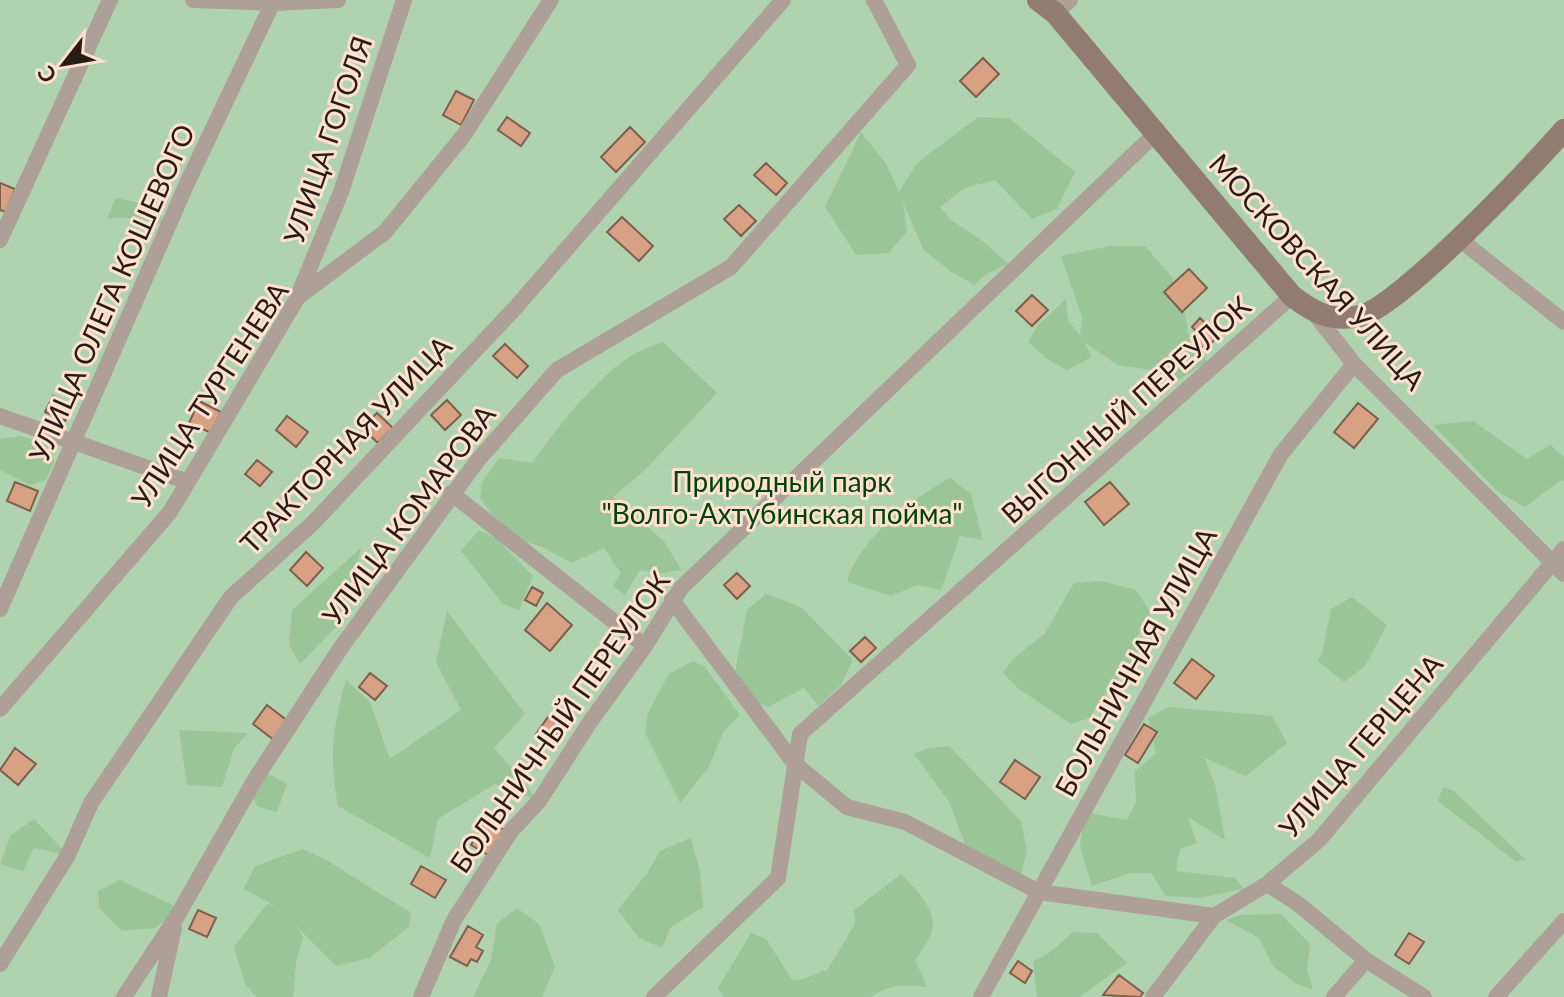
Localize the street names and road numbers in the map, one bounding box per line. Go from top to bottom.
street label: УЛИЦА ГОГОЛЯ [276,32,378,248]
street label: УЛИЦА ОЛЕГА КОШЕВОГО [21,118,201,467]
street label: МОСКОВСКАЯ УЛИЦА [1203,146,1433,396]
street label: УЛИЦА ТУРГЕНЕВА [124,275,295,514]
street label: ВЫГОННЫЙ ПЕРЕУЛОК [994,288,1257,530]
street label: ТРАКТОРНАЯ УЛИЦА [233,329,458,560]
street label: УЛИЦА КОМАРОВА [314,398,502,631]
street label: БОЛЬНИЧНАЯ УЛИЦА [1047,521,1223,802]
street label: БОЛЬНИЧНЫЙ ПЕРЕУЛОК [442,564,676,879]
street label: УЛИЦА ГЕРЦЕНА [1271,647,1449,844]

